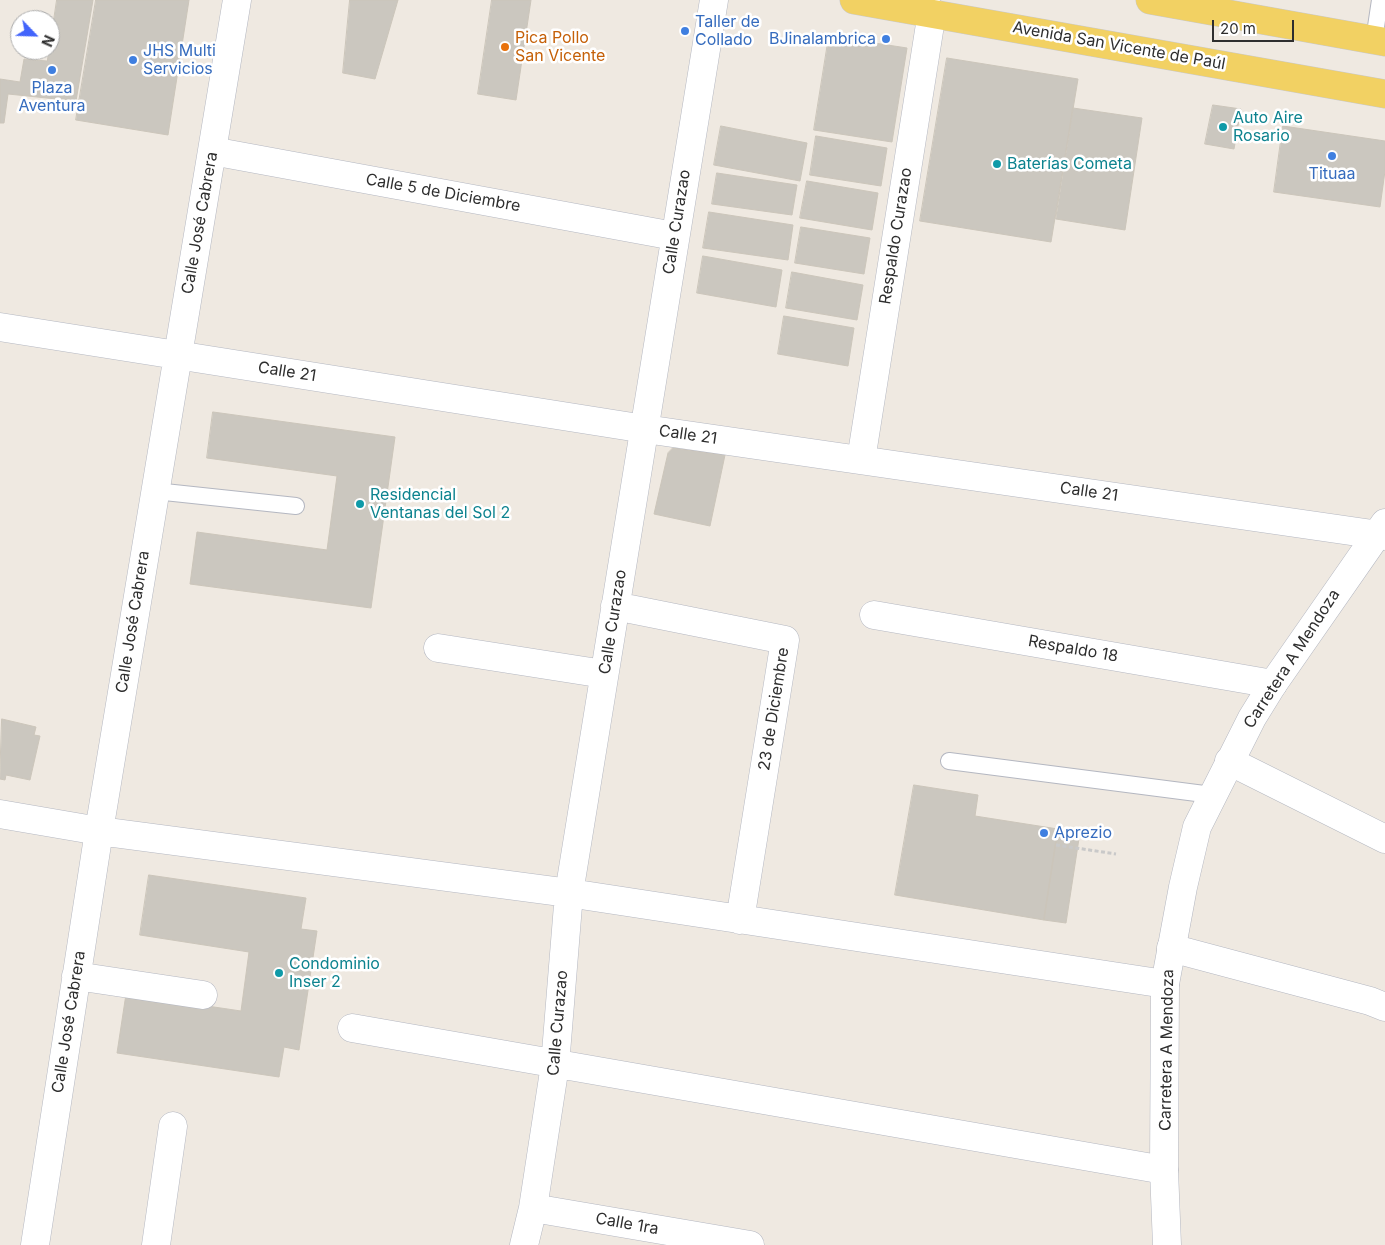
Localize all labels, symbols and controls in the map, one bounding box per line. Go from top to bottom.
north arrow [10,10,60,60]
scale bar [1215,10,1298,42]
place label: Taller de Collado [695,12,760,50]
street label: Avenida San Vicente de Paúl [1011,18,1227,74]
text: 20 m [1220,19,1256,38]
marker: Taller de Collado [679,25,691,37]
place label: Pica Pollo San Vicente [515,28,605,66]
place label: BJinalambrica [769,29,876,49]
text: N [38,33,58,49]
marker: BJinalambrica [880,33,892,45]
place label: JHS Multi Servicios [143,41,216,79]
marker: Pica Pollo San Vicente [499,41,511,53]
marker: JHS Multi Servicios [127,54,139,66]
marker: Plaza Aventura [46,64,58,76]
place label: Plaza Aventura [18,78,86,116]
place label: Auto Aire Rosario [1233,108,1303,146]
marker: Auto Aire Rosario [1217,121,1229,133]
marker: Tituaa [1326,150,1338,162]
street label: Calle José Cabrera [178,151,222,295]
place label: Baterías Cometa [1007,154,1132,174]
marker: Baterías Cometa [991,158,1003,170]
place label: Tituaa [1309,164,1355,184]
street label: Respaldo Curazao [876,166,916,306]
street label: Calle Curazao [659,168,695,276]
street label: Calle 5 de Diciembre [364,170,522,216]
street label: Calle 21 [257,358,317,386]
street label: Calle 21 [658,421,718,449]
street label: Calle 21 [1059,478,1119,506]
place label: Residencial Ventanas del Sol 2 [370,485,510,523]
marker: Residencial Ventanas del Sol 2 [354,498,366,510]
street label: Calle José Cabrera [112,549,154,695]
street label: Calle Curazao [595,568,631,676]
street label: Carretera A Mendoza [1240,586,1344,732]
street label: Respaldo 18 [1027,632,1119,666]
street label: 23 de Diciembre [755,646,793,772]
place label: Aprezio [1054,823,1112,843]
marker: Aprezio [1038,827,1050,839]
street label: Calle José Cabrera [48,949,90,1095]
place label: Condominio Inser 2 [289,954,380,992]
marker: Condominio Inser 2 [273,967,285,979]
street label: Calle Curazao [544,969,572,1077]
street label: Carretera A Mendoza [1156,969,1178,1131]
street label: Calle 1ra [594,1209,660,1239]

